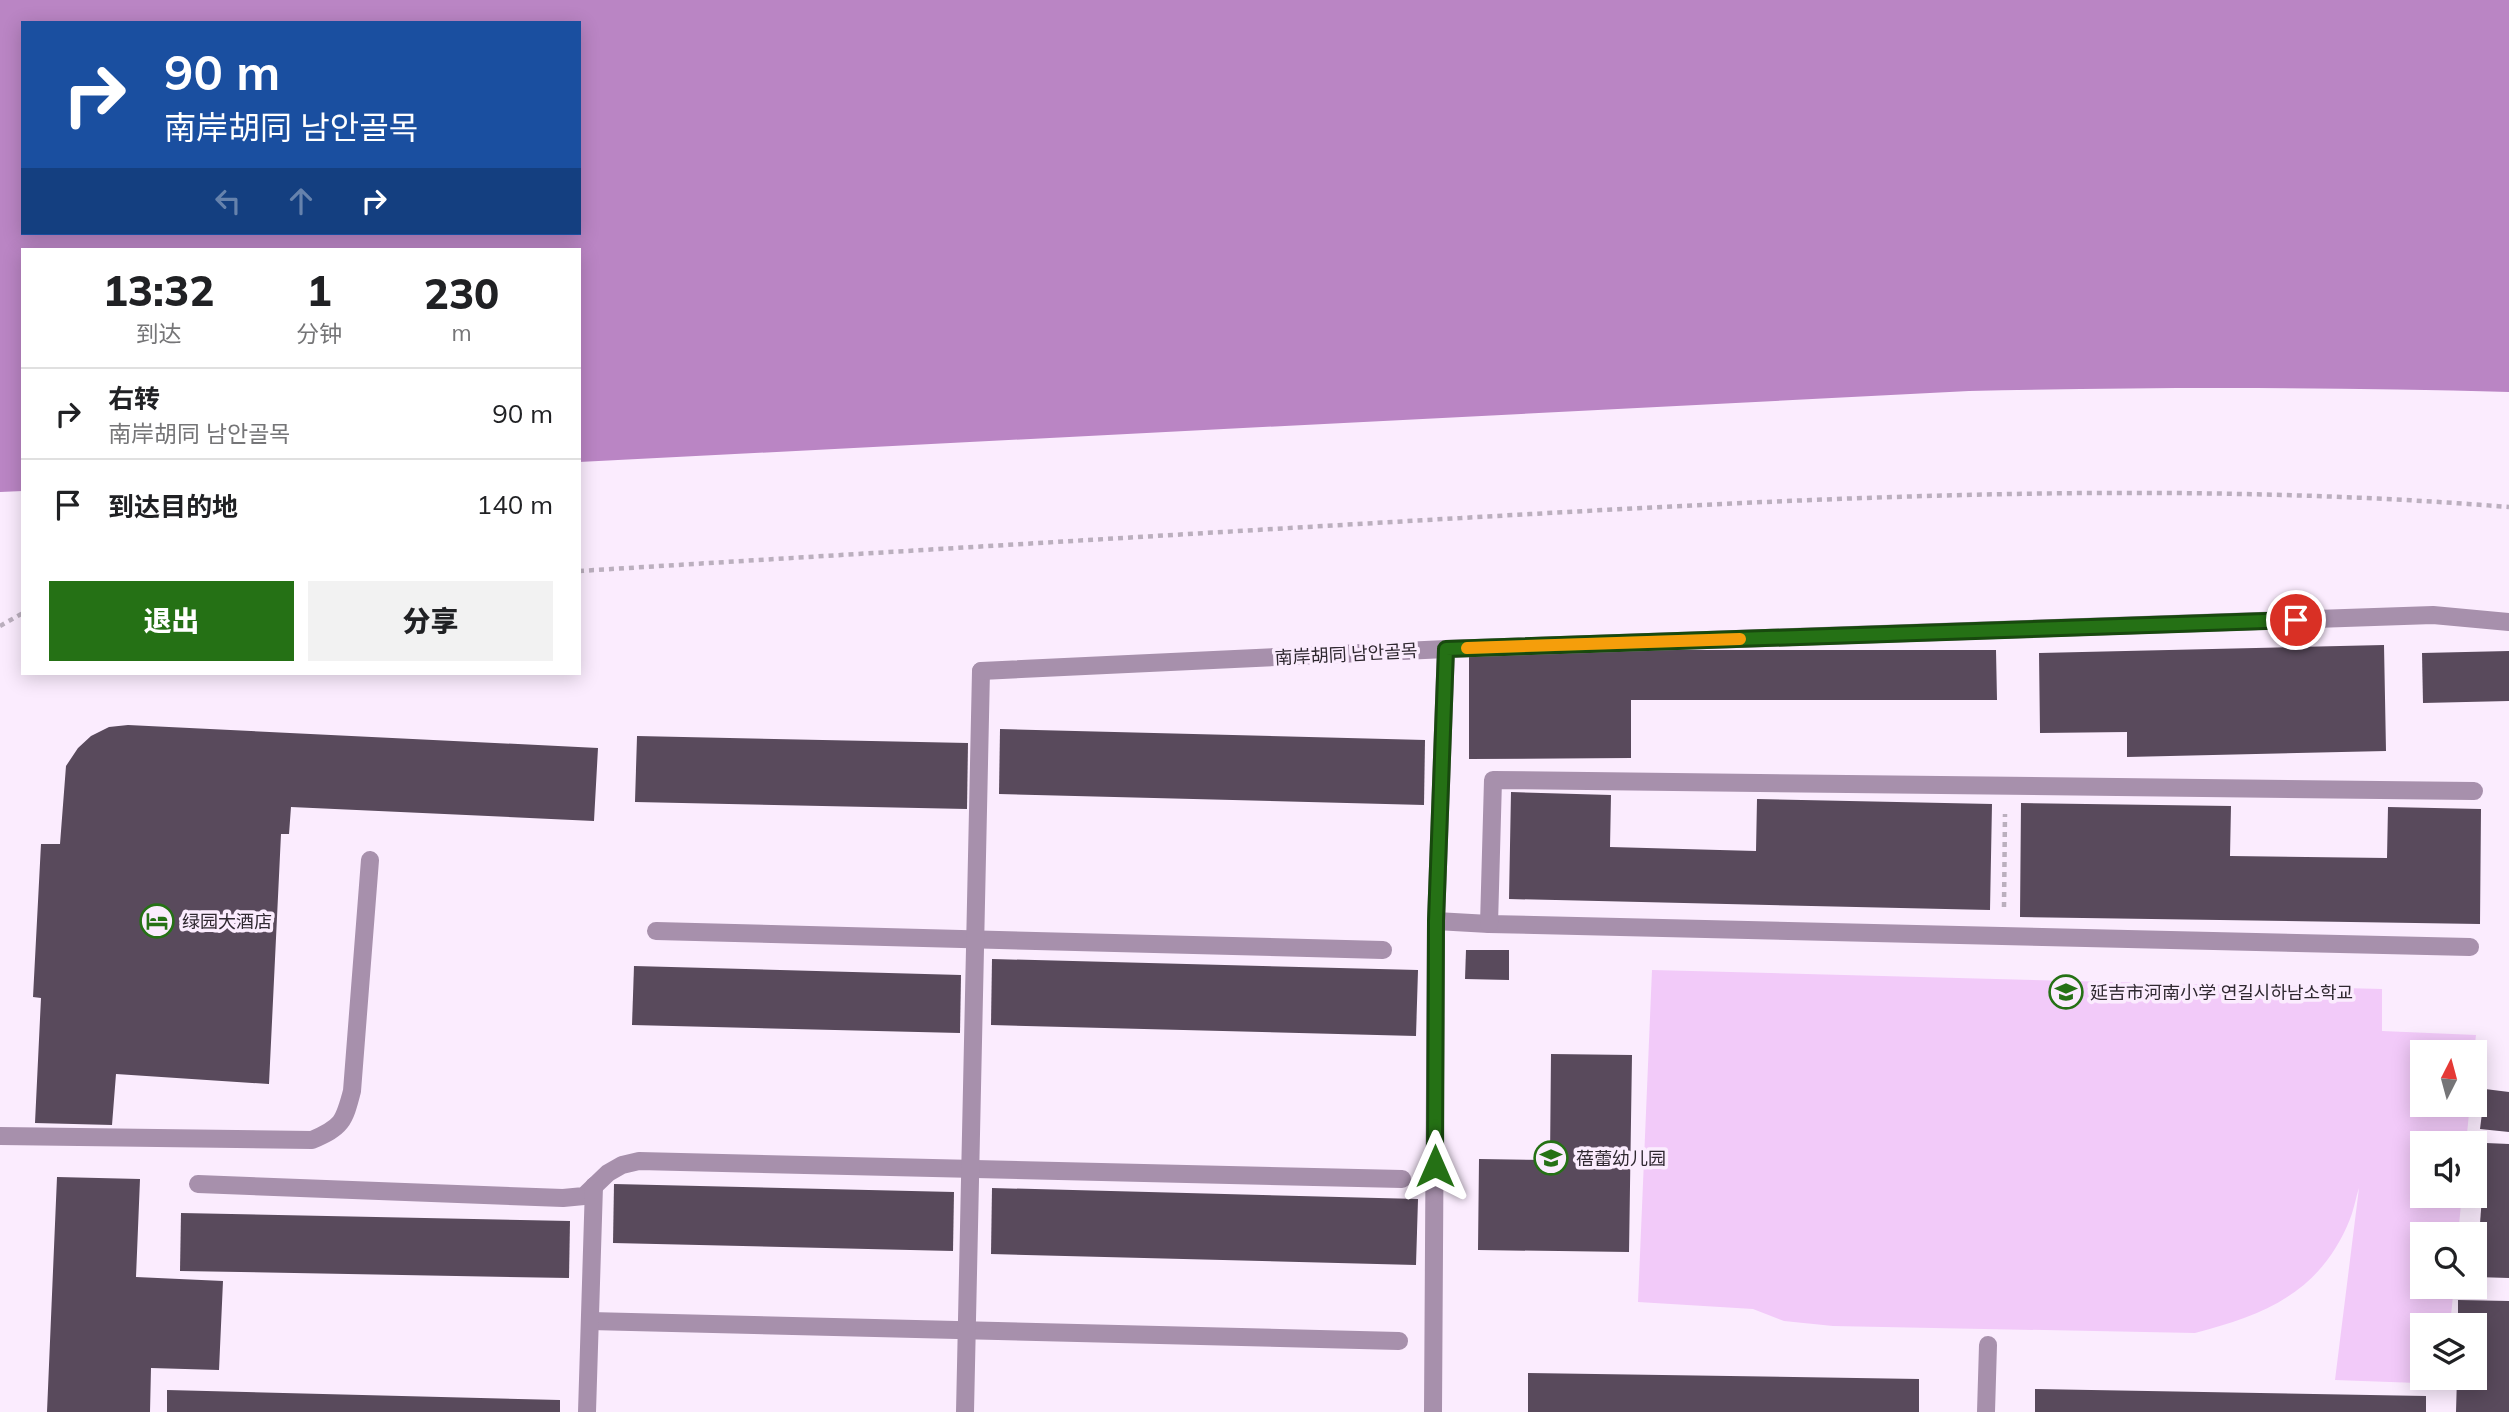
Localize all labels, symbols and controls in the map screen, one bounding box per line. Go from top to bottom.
text: 90 m [164,41,280,102]
icon: right [49,49,140,140]
text: 南岸胡同 남안골목 [164,107,418,147]
icon: left [209,182,247,220]
icon: ahead [282,182,320,220]
icon: right [355,182,393,220]
text: 13:32 [103,264,214,317]
text: 1 [306,264,332,317]
text: 230 [424,267,499,320]
text: m [451,318,472,347]
text: 到达 [136,319,182,348]
text: 分钟 [296,319,342,348]
text: 右转 [108,382,160,415]
icon: right [49,395,87,433]
text: 90 m [492,397,553,430]
text: 南岸胡同 남안골목 [108,419,291,448]
icon: arrive [49,486,87,524]
text: 140 m [477,488,553,521]
text: 到达目的地 [108,490,238,523]
button: 退出 [49,581,294,661]
button: 分享 [308,581,553,661]
pin [2266,590,2326,650]
icon: arrive [2277,601,2315,639]
street label: 南岸胡同 남안골목 [1274,639,1418,669]
hotel icon: 绿园大酒店 [138,902,176,940]
place label: 绿园大酒店 [182,910,272,933]
school or university icon: 延吉市河南小学 연길시하남소학교 [2047,973,2085,1011]
place label: 延吉市河南小学 연길시하남소학교 [2090,981,2353,1004]
north arrow [2410,1040,2487,1116]
map controls [2410,1040,2487,1390]
position arrow [1398,1129,1472,1203]
button: sound [2410,1131,2487,1208]
school or university icon: 蓓蕾幼儿园 [1532,1139,1570,1177]
place label: 蓓蕾幼儿园 [1576,1147,1666,1170]
button: search [2410,1222,2487,1299]
button: layers [2410,1313,2487,1390]

